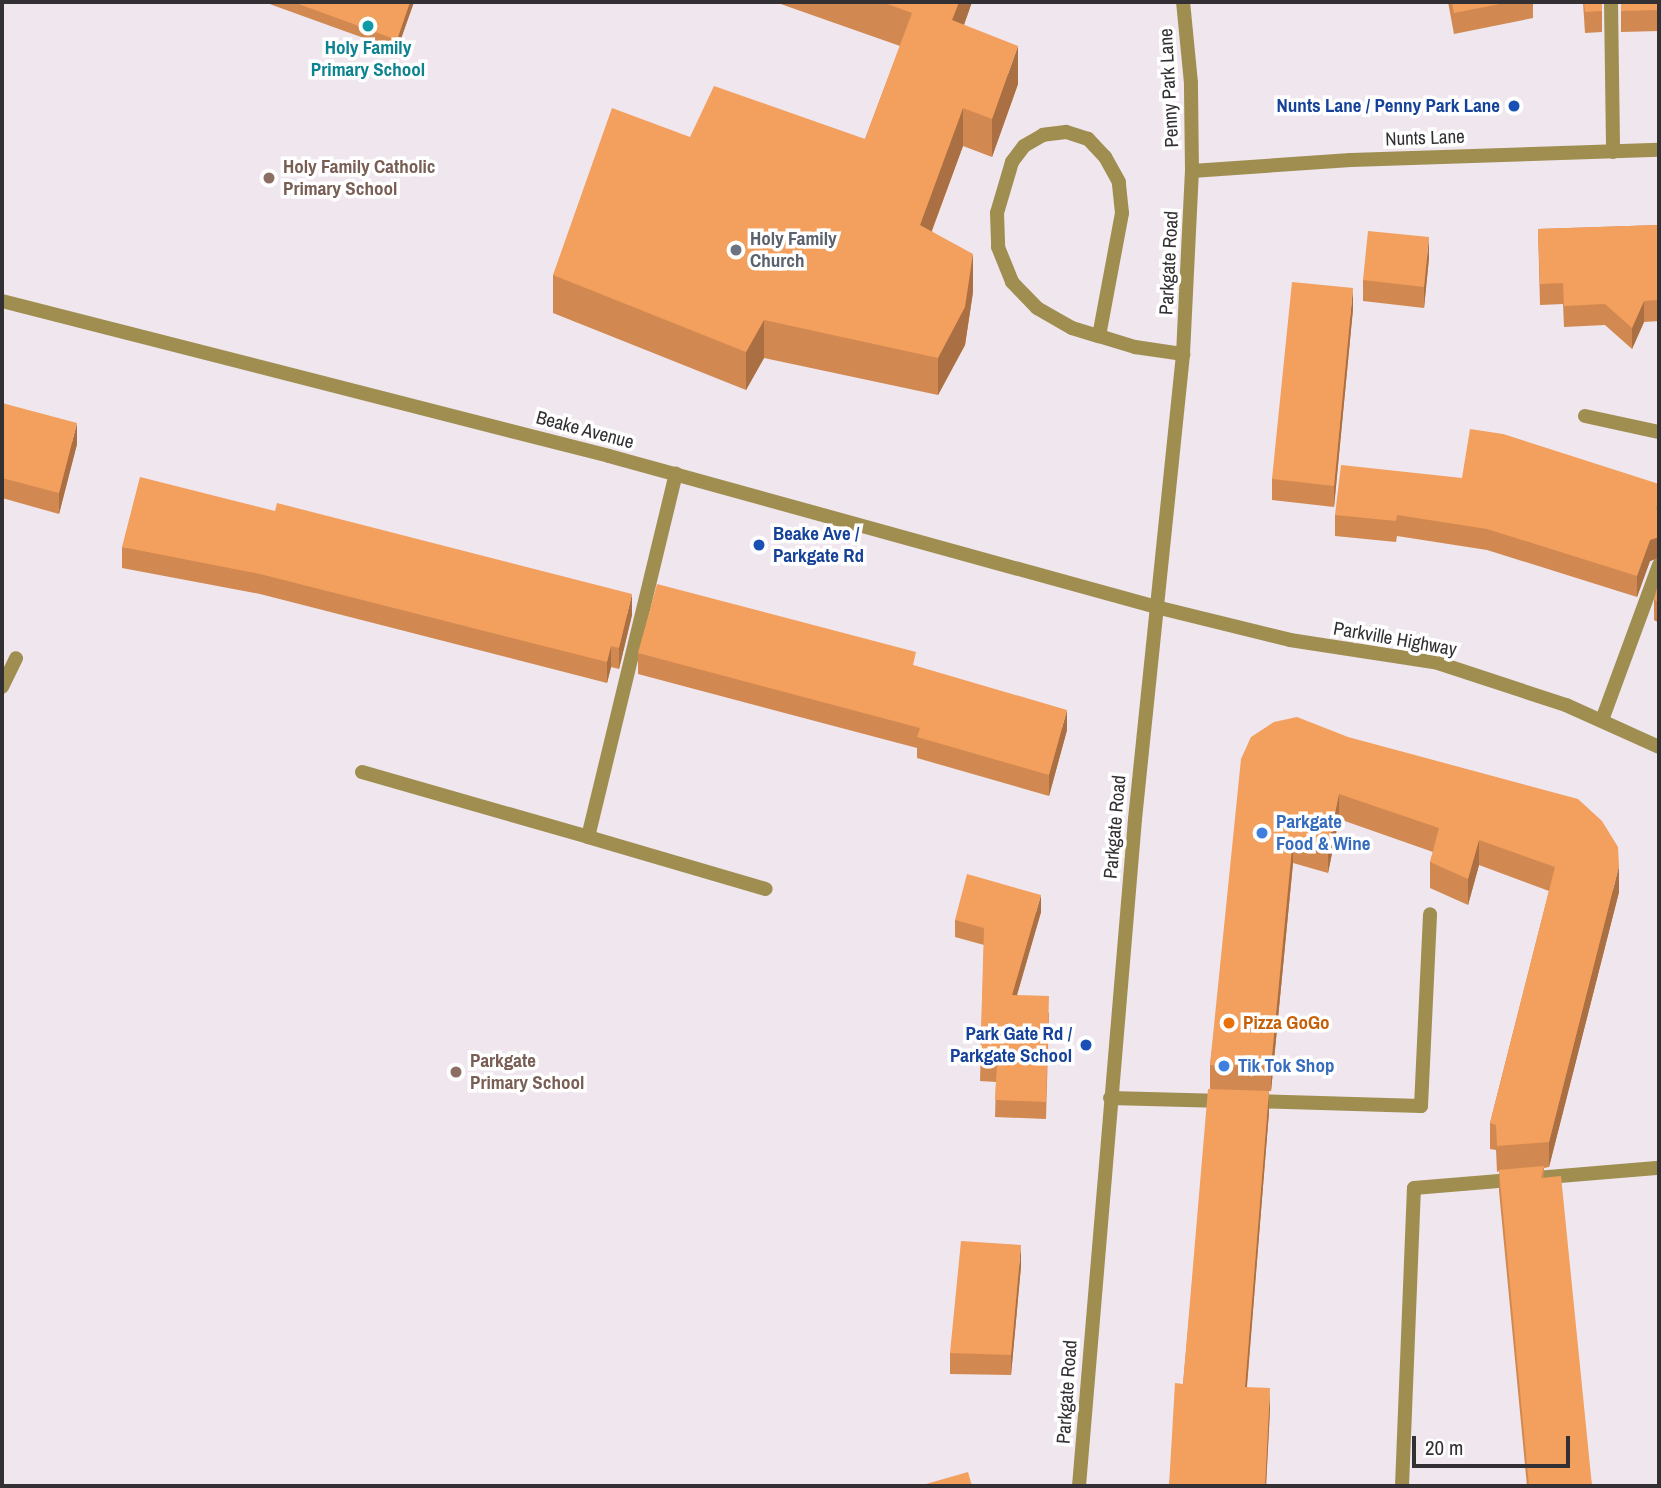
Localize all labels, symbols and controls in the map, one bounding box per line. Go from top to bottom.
marker: Holy Family Primary School [360,18,376,34]
street label: Penny Park Lane [1154,28,1184,148]
place label: Holy Family Primary School [311,37,425,81]
place label: Nunts Lane / Penny Park Lane [1277,95,1500,117]
marker: Nunts Lane / Penny Park Lane [1506,98,1522,114]
street label: Nunts Lane [1385,125,1465,151]
place label: Holy Family Catholic Primary School [283,156,435,200]
marker: Holy Family Catholic Primary School [261,170,277,186]
street label: Parkgate Road [1155,211,1183,315]
place label: Holy Family Church [750,228,837,272]
marker: Holy Family Church [728,242,744,258]
street label: Beake Avenue [533,406,637,454]
place label: Beake Ave / Parkgate Rd [773,523,864,567]
marker: Beake Ave / Parkgate Rd [751,537,767,553]
street label: Parkville Highway [1332,617,1458,661]
street label: Parkgate Road [1099,774,1131,880]
place label: Parkgate Food & Wine [1276,811,1370,855]
marker: Parkgate Food & Wine [1254,825,1270,841]
place label: Pizza GoGo [1243,1012,1330,1034]
marker: Pizza GoGo [1221,1015,1237,1031]
place label: Park Gate Rd / Parkgate School [950,1023,1072,1067]
marker: Park Gate Rd / Parkgate School [1078,1037,1094,1053]
place label: Parkgate Primary School [470,1050,584,1094]
place label: Tik Tok Shop [1238,1055,1334,1077]
marker: Tik Tok Shop [1216,1058,1232,1074]
marker: Parkgate Primary School [448,1064,464,1080]
street label: Parkgate Road [1052,1339,1082,1445]
scale bar [1416,1422,1574,1466]
text: 20 m [1425,1433,1463,1462]

